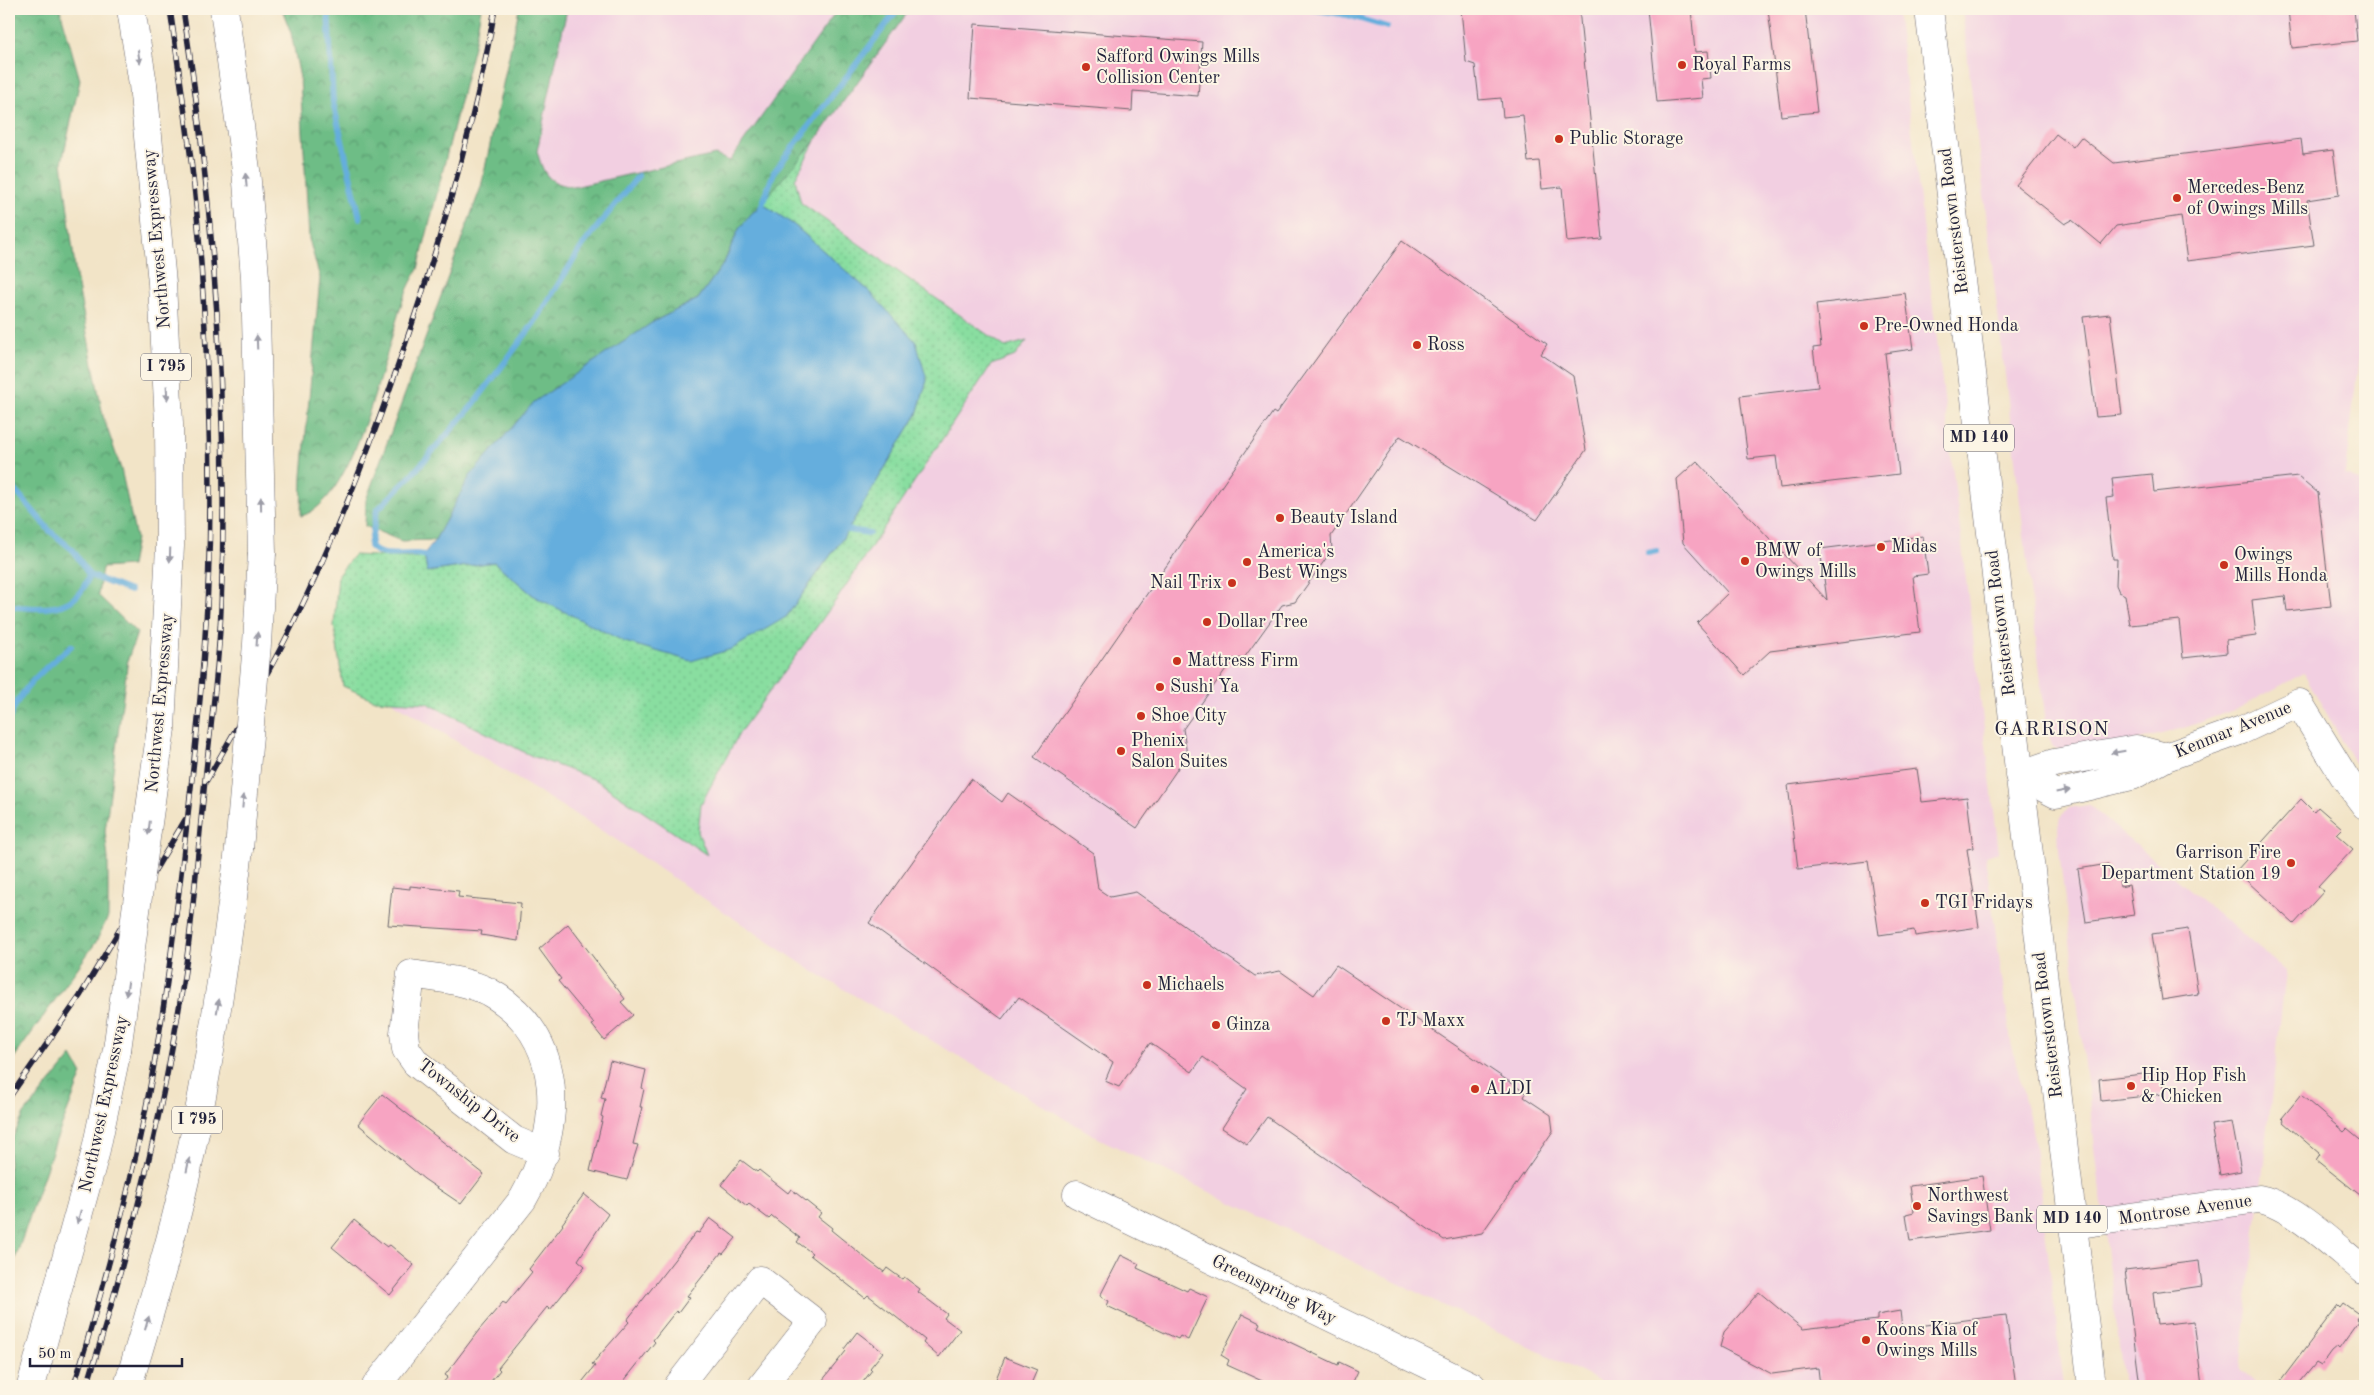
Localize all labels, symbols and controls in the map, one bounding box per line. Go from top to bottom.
place label: Safford Owings Mills Collision Center [1096,48,1260,87]
one-way arrow [135,49,143,65]
place label: Royal Farms [1692,56,1791,74]
marker: Royal Farms [1676,59,1688,71]
marker: Safford Owings Mills Collision Center [1080,61,1092,73]
place label: Public Storage [1569,130,1683,148]
marker: Public Storage [1553,133,1565,145]
street label: Reisterstown Road [1936,147,1972,295]
street label: Northwest Expressway [140,148,174,330]
one-way arrow [242,171,250,187]
place label: Mercedes-Benz of Owings Mills [2187,179,2308,218]
marker: Mercedes-Benz of Owings Mills [2171,192,2183,204]
place label: Pre-Owned Honda [1874,317,2019,335]
marker: Pre-Owned Honda [1858,320,1870,332]
one-way arrow [253,333,261,349]
place label: Ross [1427,336,1465,354]
marker: Ross [1411,339,1423,351]
road number: I 795 [141,354,191,381]
one-way arrow [164,385,172,401]
road number: MD 140 [1944,424,2014,452]
one-way arrow [257,496,265,512]
place label: Beauty Island [1290,509,1398,527]
marker: Beauty Island [1274,512,1286,524]
place label: Midas [1891,538,1937,556]
marker: Midas [1875,541,1887,553]
place label: BMW of Owings Mills [1755,542,1856,581]
place label: America's Best Wings [1257,543,1348,582]
place label: Owings Mills Honda [2234,546,2328,585]
one-way arrow [166,548,174,564]
street label: Reisterstown Road [1983,549,2019,697]
marker: BMW of Owings Mills [1739,555,1751,567]
marker: America's Best Wings [1241,556,1253,568]
marker: Owings Mills Honda [2218,559,2230,571]
place label: Nail Trix [1150,574,1222,592]
marker: Nail Trix [1226,577,1238,589]
street label: Northwest Expressway [143,612,177,794]
place label: Dollar Tree [1217,613,1308,631]
marker: Dollar Tree [1201,616,1213,628]
one-way arrow [254,631,262,647]
place label: Mattress Firm [1187,652,1299,670]
marker: Mattress Firm [1171,655,1183,667]
place label: Sushi Ya [1170,678,1239,696]
marker: Sushi Ya [1154,681,1166,693]
street label: Kenmar Avenue [2172,698,2294,762]
place label: Shoe City [1151,707,1227,725]
marker: Shoe City [1135,710,1147,722]
district label: GARRISON [1994,720,2110,740]
place label: Phenix Salon Suites [1131,732,1228,771]
marker: Phenix Salon Suites [1115,745,1127,757]
one-way arrow [2110,749,2126,757]
one-way arrow [2056,787,2072,795]
one-way arrow [239,792,247,808]
one-way arrow [145,820,153,836]
place label: Garrison Fire Department Station 19 [2101,844,2281,883]
marker: Garrison Fire Department Station 19 [2285,857,2297,869]
place label: TGI Fridays [1935,894,2033,912]
marker: TGI Fridays [1919,897,1931,909]
street label: Reisterstown Road [2030,951,2066,1099]
place label: Michaels [1157,976,1225,994]
marker: Michaels [1141,979,1153,991]
one-way arrow [122,981,130,997]
one-way arrow [214,997,222,1013]
place label: TJ Maxx [1396,1012,1465,1030]
street label: Northwest Expressway [76,1013,132,1194]
marker: TJ Maxx [1380,1015,1392,1027]
place label: Ginza [1226,1016,1270,1034]
marker: Ginza [1210,1019,1222,1031]
street label: Township Drive [415,1056,523,1146]
place label: Hip Hop Fish & Chicken [2141,1067,2247,1106]
place label: ALDI [1485,1080,1532,1098]
marker: Hip Hop Fish & Chicken [2125,1080,2137,1092]
marker: ALDI [1469,1083,1481,1095]
road number: I 795 [172,1106,222,1134]
one-way arrow [184,1157,192,1173]
place label: Northwest Savings Bank [1927,1187,2034,1226]
street label: Montrose Avenue [2117,1192,2253,1228]
marker: Northwest Savings Bank [1911,1200,1923,1212]
road number: MD 140 [2037,1206,2107,1232]
one-way arrow [75,1210,83,1225]
street label: Greenspring Way [1209,1252,1340,1328]
one-way arrow [143,1315,151,1330]
place label: Koons Kia of Owings Mills [1876,1321,1978,1360]
marker: Koons Kia of Owings Mills [1860,1334,1872,1346]
scale bar [30,1335,182,1367]
text: 50 m [38,1347,72,1362]

